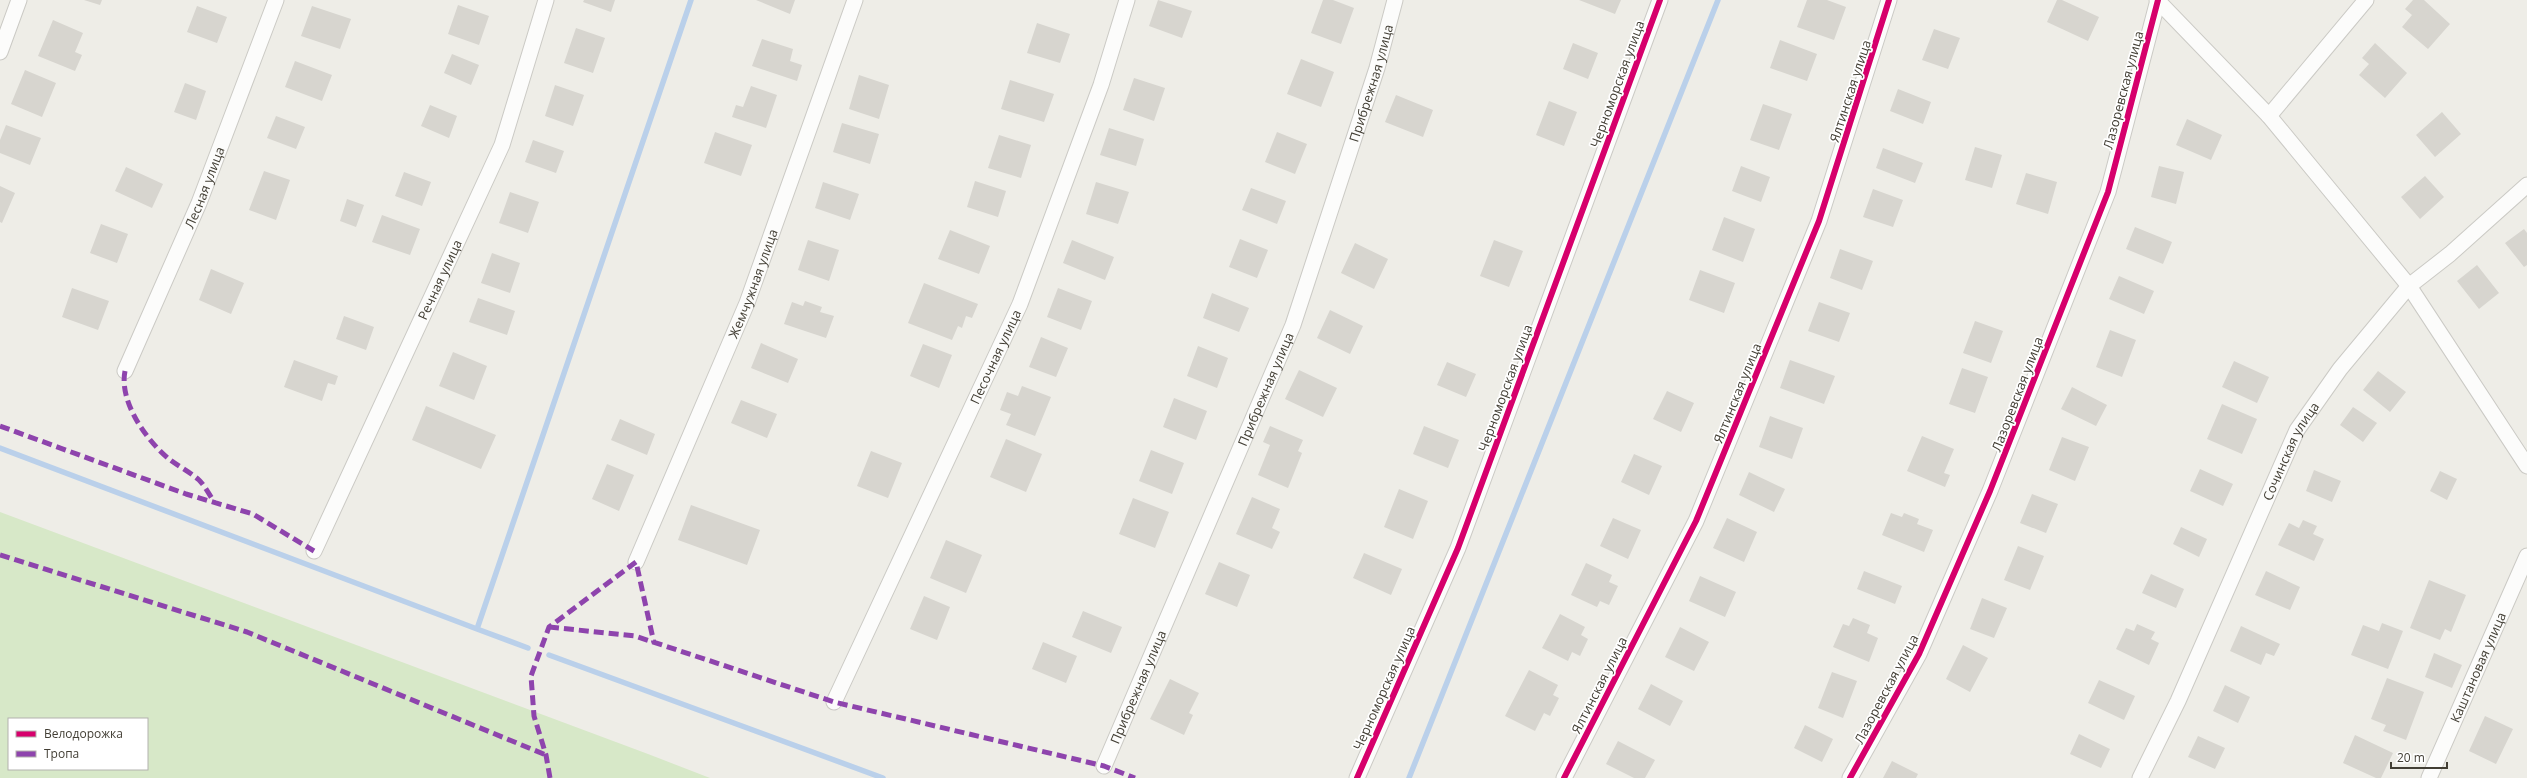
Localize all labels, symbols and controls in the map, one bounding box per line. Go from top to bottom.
street label: Черноморская улица [1586,18,1648,150]
street label: Прибрежная улица [1344,22,1397,144]
street label: Лазоревская улица [2099,29,2147,151]
street label: Ялтинская улица [1825,38,1875,144]
street label: Лесная улица [180,144,229,231]
street label: Жемчужная улица [724,227,782,341]
street label: Речная улица [413,237,466,323]
street label: Песочная улица [965,307,1025,407]
street label: Черноморская улица [1474,322,1536,454]
street label: Прибрежная улица [1233,330,1298,449]
street label: Лазоревская улица [1987,334,2047,454]
street label: Ялтинская улица [1709,340,1765,446]
street label: Сочинская улица [2258,398,2323,503]
street label: Каштановая улица [2446,609,2510,725]
street label: Черноморская улица [1349,623,1419,753]
street label: Прибрежная улица [1106,627,1170,747]
street label: Лазоревская улица [1850,631,1922,747]
street label: Ялтинская улица [1567,633,1631,737]
legend [8,718,148,770]
text: Велодорожка [44,725,123,742]
scale bar [2391,744,2447,770]
text: Тропа [44,745,79,762]
text: 20 m [2397,749,2425,766]

